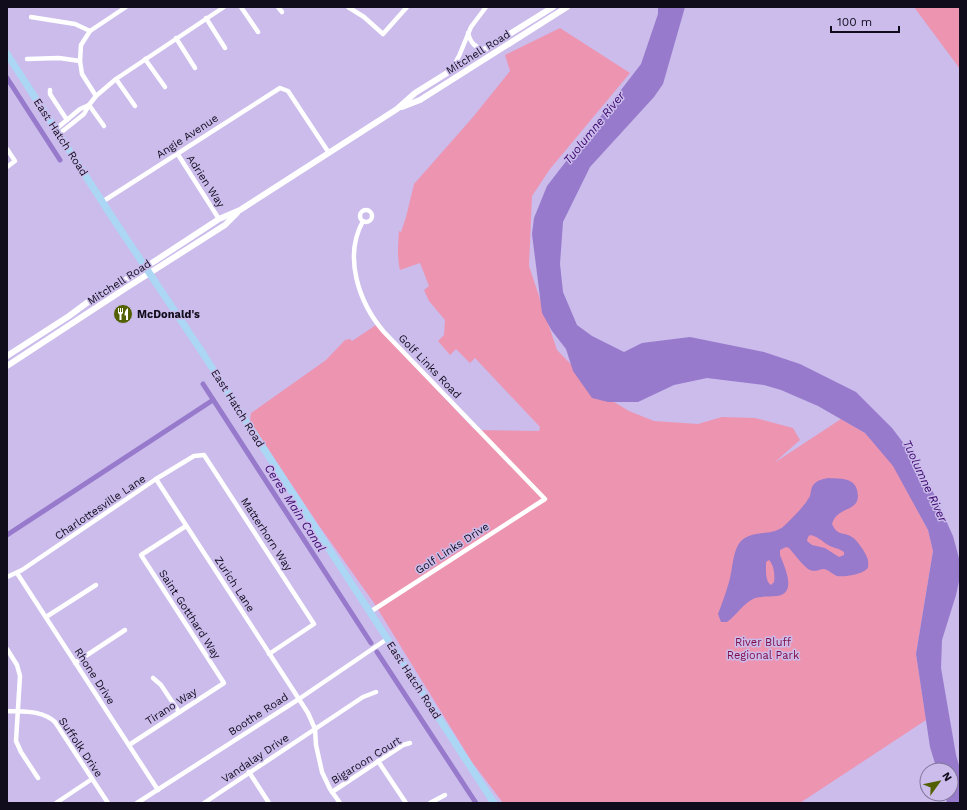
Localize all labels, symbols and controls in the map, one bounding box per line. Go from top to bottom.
scale bar [831,8,899,34]
text: 100 m [837,15,872,29]
street label: Mitchell Road [444,28,513,77]
water label: Tuolumne River [561,88,628,167]
street label: East Hatch Road [31,96,90,178]
street label: Angie Avenue [154,112,221,161]
street label: Adrien Way [184,153,227,210]
street label: Mitchell Road [85,257,154,308]
restaurant icon: McDonald's [112,303,134,325]
place label: McDonald's [137,308,200,321]
street label: Golf Links Road [396,331,464,401]
street label: East Hatch Road [208,367,267,450]
water label: Tuolumne River [900,438,951,526]
water label: Ceres Main Canal [261,462,329,555]
street label: Charlottesville Lane [52,472,148,543]
street label: Matterhorn Way [238,495,295,574]
street label: Golf Links Drive [413,520,491,577]
street label: Zurich Lane [212,554,257,614]
street label: Saint Gotthard Way [156,567,223,662]
park label: River Bluff Regional Park [727,636,799,662]
street label: East Hatch Road [384,639,443,721]
street label: Rhone Drive [71,646,118,707]
street label: Tirano Way [143,685,200,728]
street label: Boothe Road [226,690,291,739]
street label: Suffolk Drive [56,715,105,780]
street label: Vandalay Drive [219,731,291,786]
street label: Bigaroon Court [329,734,404,787]
north arrow [919,762,959,802]
text: N [939,770,955,784]

